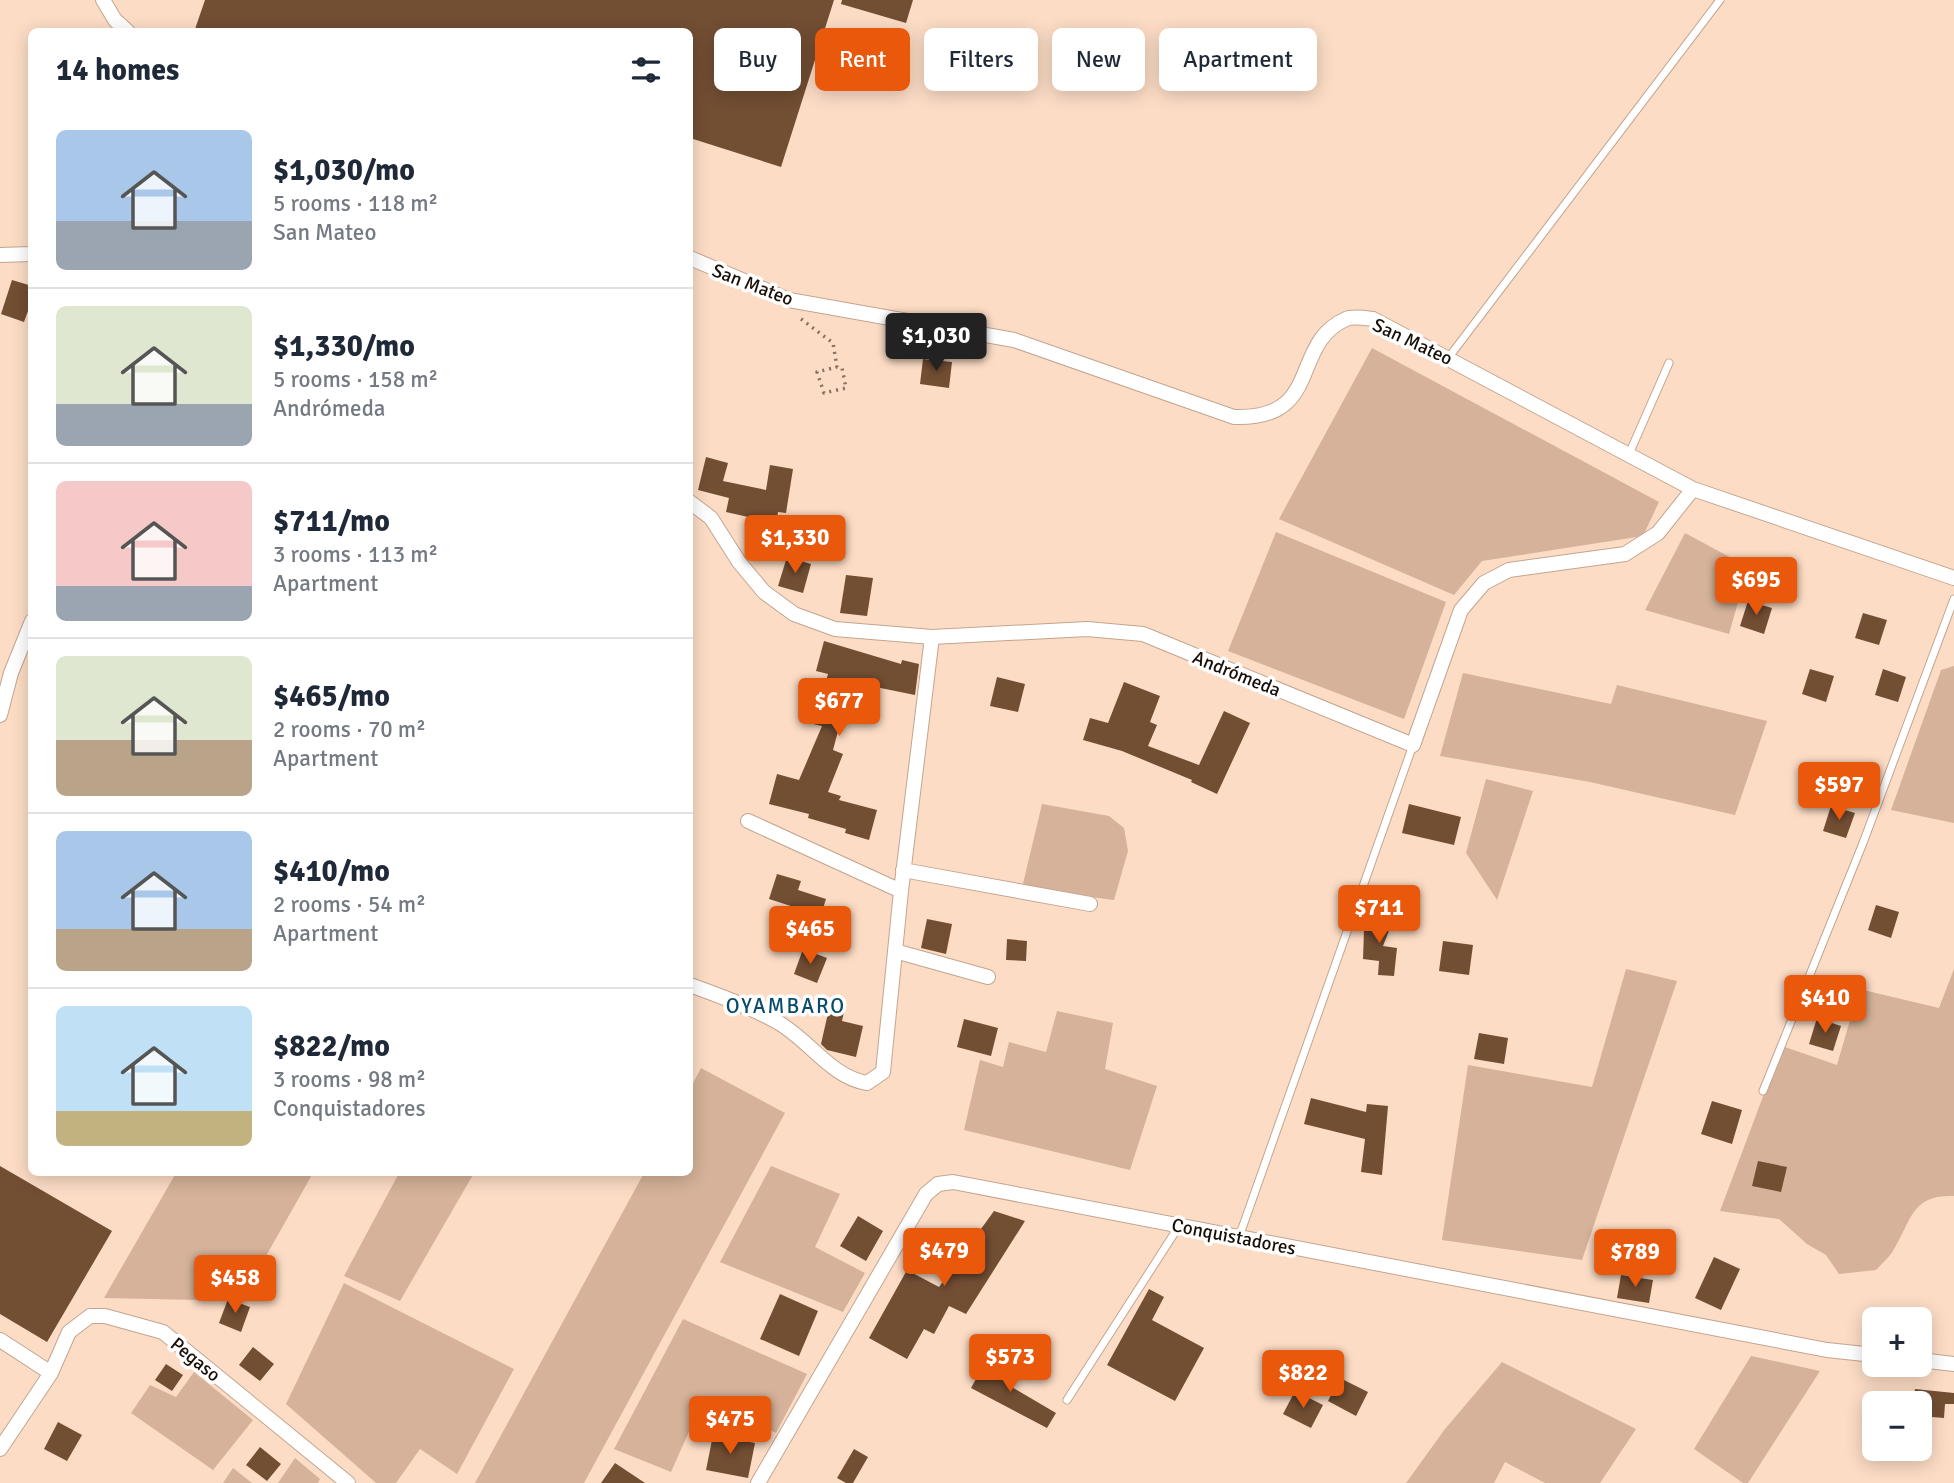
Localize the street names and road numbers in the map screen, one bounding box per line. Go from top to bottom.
street label: San Mateo [708,258,797,311]
street label: San Mateo [1369,313,1456,371]
street label: Andrómeda [1189,645,1284,702]
street label: Conquistadores [1170,1213,1298,1261]
street label: Pegaso [165,1332,225,1387]

